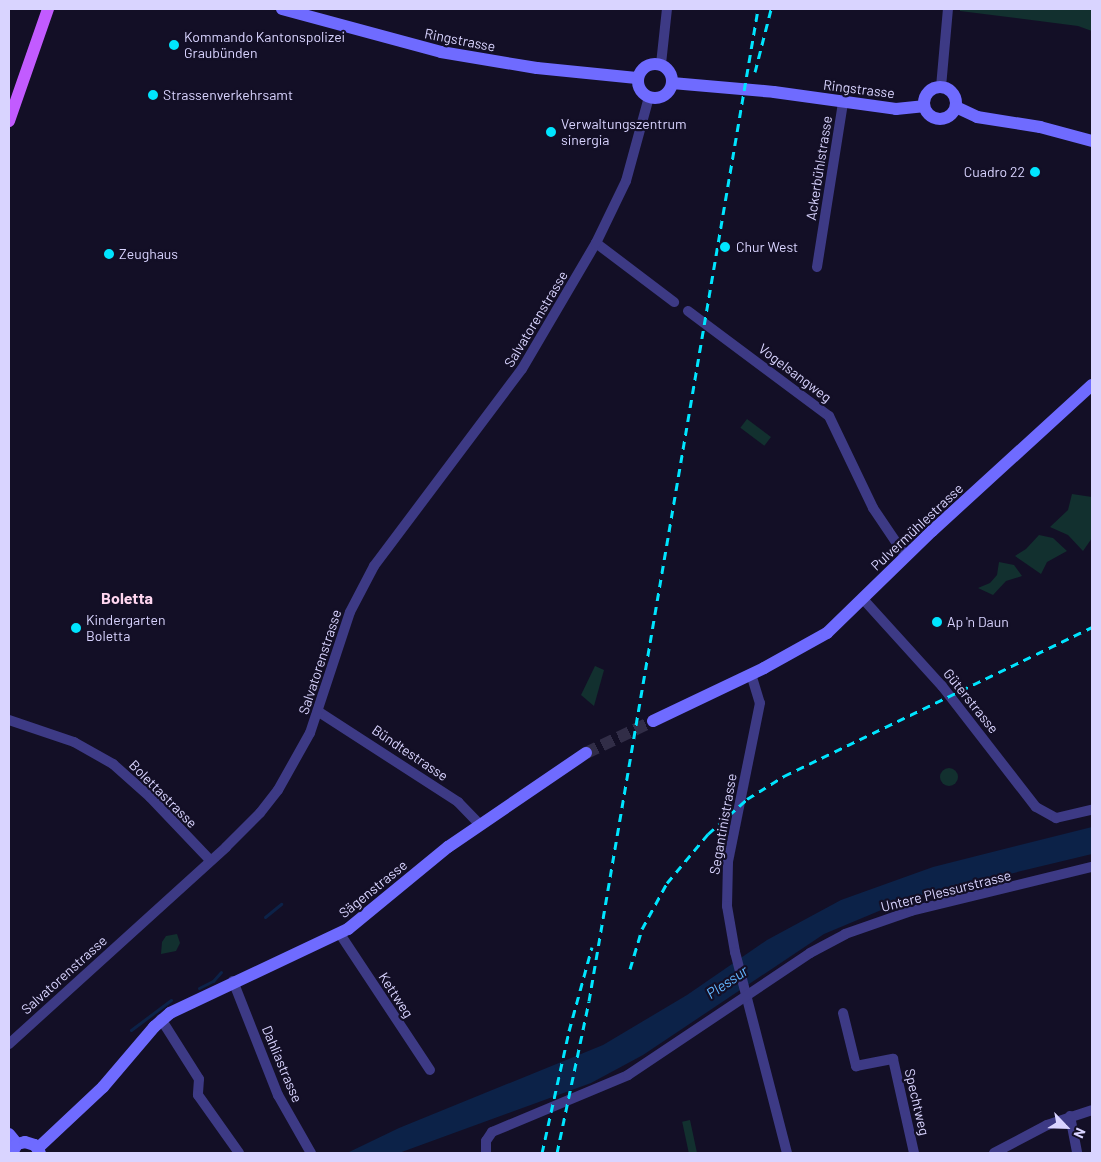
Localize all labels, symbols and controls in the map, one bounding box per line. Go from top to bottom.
street label: Ringstrasse [423,25,497,55]
place label: Kommando Kantonspolizei Graubünden [184,29,345,62]
marker: Kommando Kantonspolizei Graubünden [168,39,180,51]
street label: Ringstrasse [822,76,896,102]
place label: Strassenverkehrsamt [163,87,293,103]
marker: Strassenverkehrsamt [147,89,159,101]
street label: Ackerbühlstrasse [802,115,836,221]
place label: Verwaltungszentrum sinergia [561,116,687,148]
marker: Verwaltungszentrum sinergia [545,126,557,138]
place label: Cuadro 22 [964,164,1025,180]
marker: Cuadro 22 [1029,166,1041,178]
place label: Chur West [736,239,798,255]
marker: Chur West [718,240,732,254]
place label: Zeughaus [119,246,178,262]
marker: Zeughaus [103,248,115,260]
street label: Salvatorenstrasse [501,268,571,370]
street label: Vogelsangweg [755,340,835,406]
street label: Pulvermühlestrasse [867,480,967,574]
district label: Boletta [101,588,153,608]
street label: Salvatorenstrasse [295,607,345,717]
place label: Kindergarten Boletta [86,612,165,644]
place label: Ap 'n Daun [947,614,1009,630]
marker: Ap 'n Daun [931,616,943,628]
marker: Kindergarten Boletta [70,622,82,634]
street label: Güterstrasse [940,665,1002,737]
street label: Bündtestrasse [369,721,451,785]
street label: Bolettastrasse [126,757,200,831]
street label: Segantinistrasse [706,772,740,876]
street label: Sägenstrasse [336,856,410,922]
street label: Untere Plessurstrasse [879,867,1013,915]
street label: Salvatorenstrasse [18,932,110,1018]
water label: Plessur [703,962,751,1002]
street label: Kettweg [375,969,417,1021]
street label: Dahliastrasse [258,1023,306,1105]
street label: Spechtweg [901,1067,933,1137]
north arrow [1041,1102,1091,1152]
text: N [1071,1126,1090,1141]

